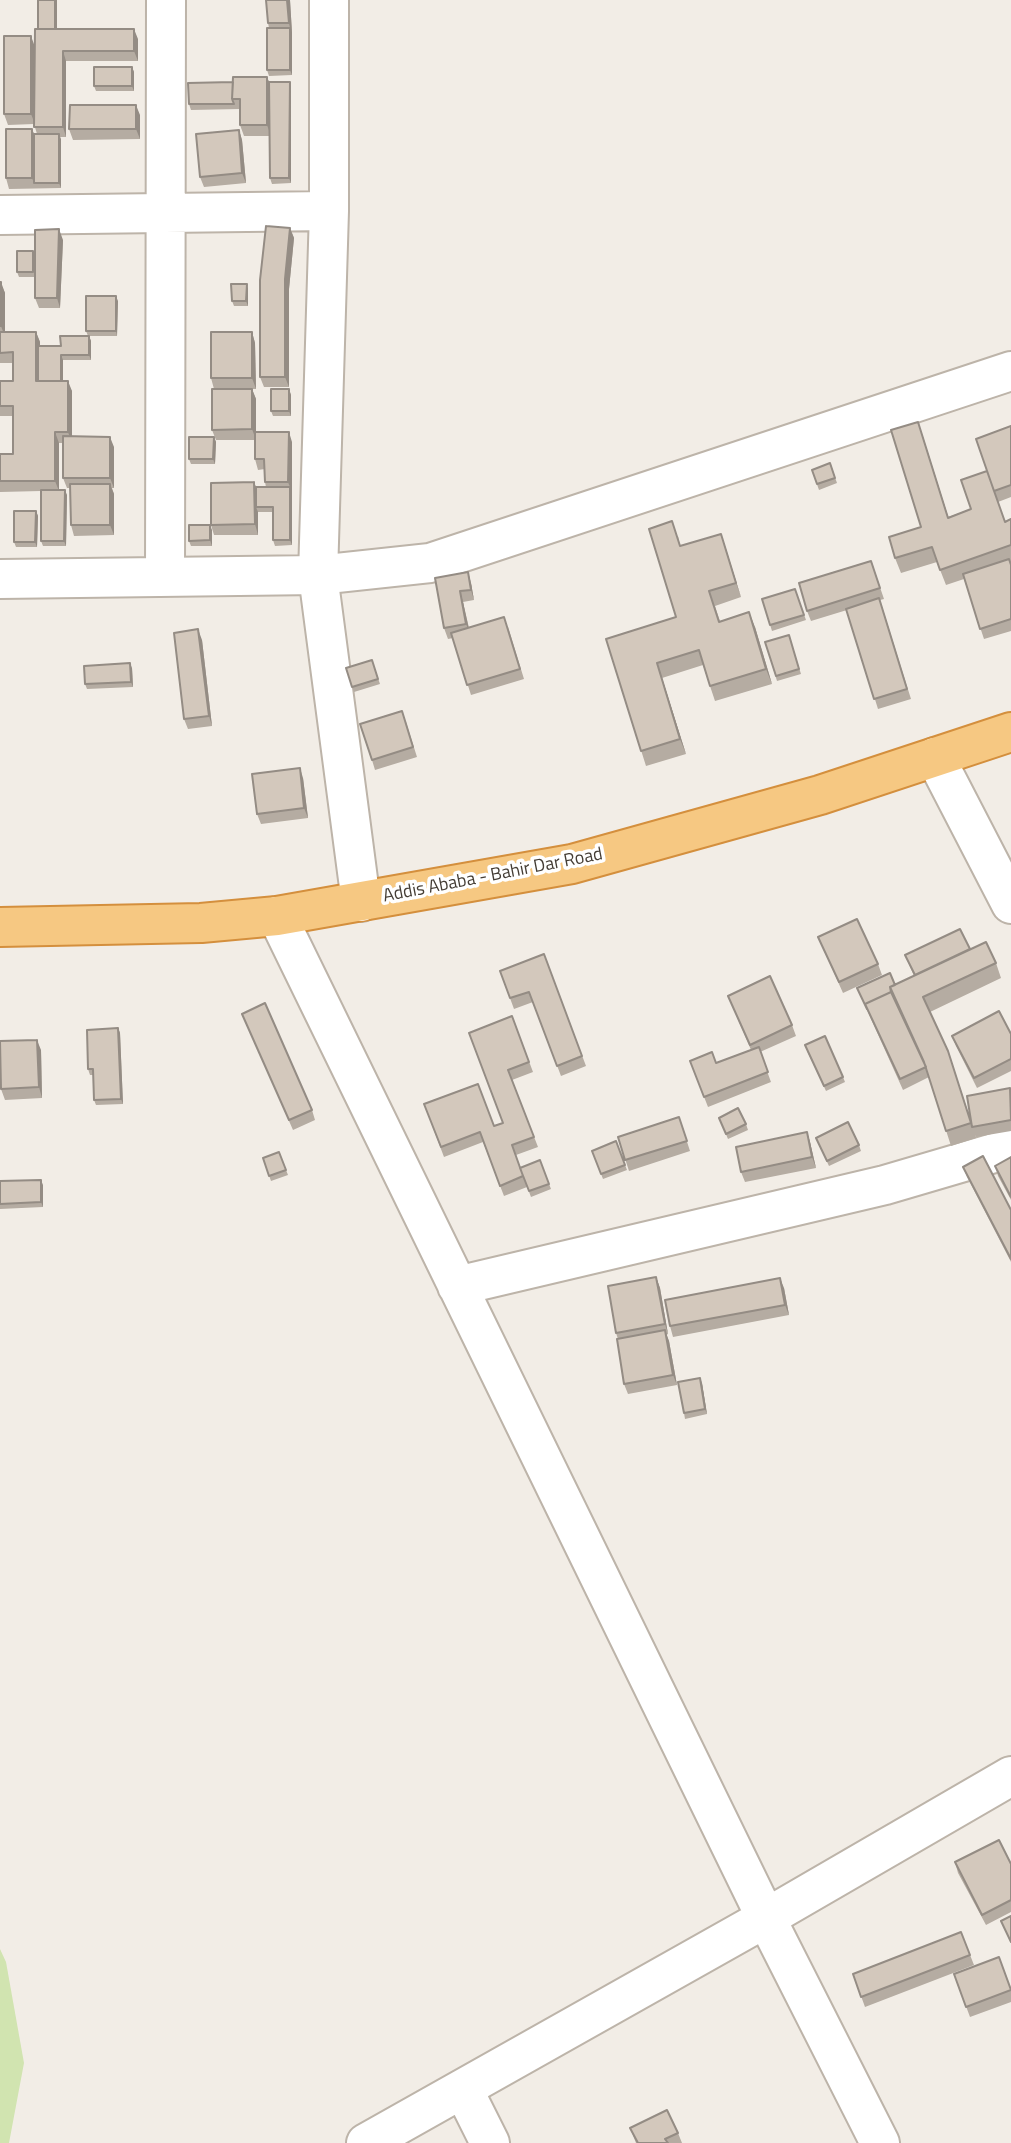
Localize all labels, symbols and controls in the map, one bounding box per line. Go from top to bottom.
street label: Addis Ababa - Bahir Dar Road [381,844,605,908]

